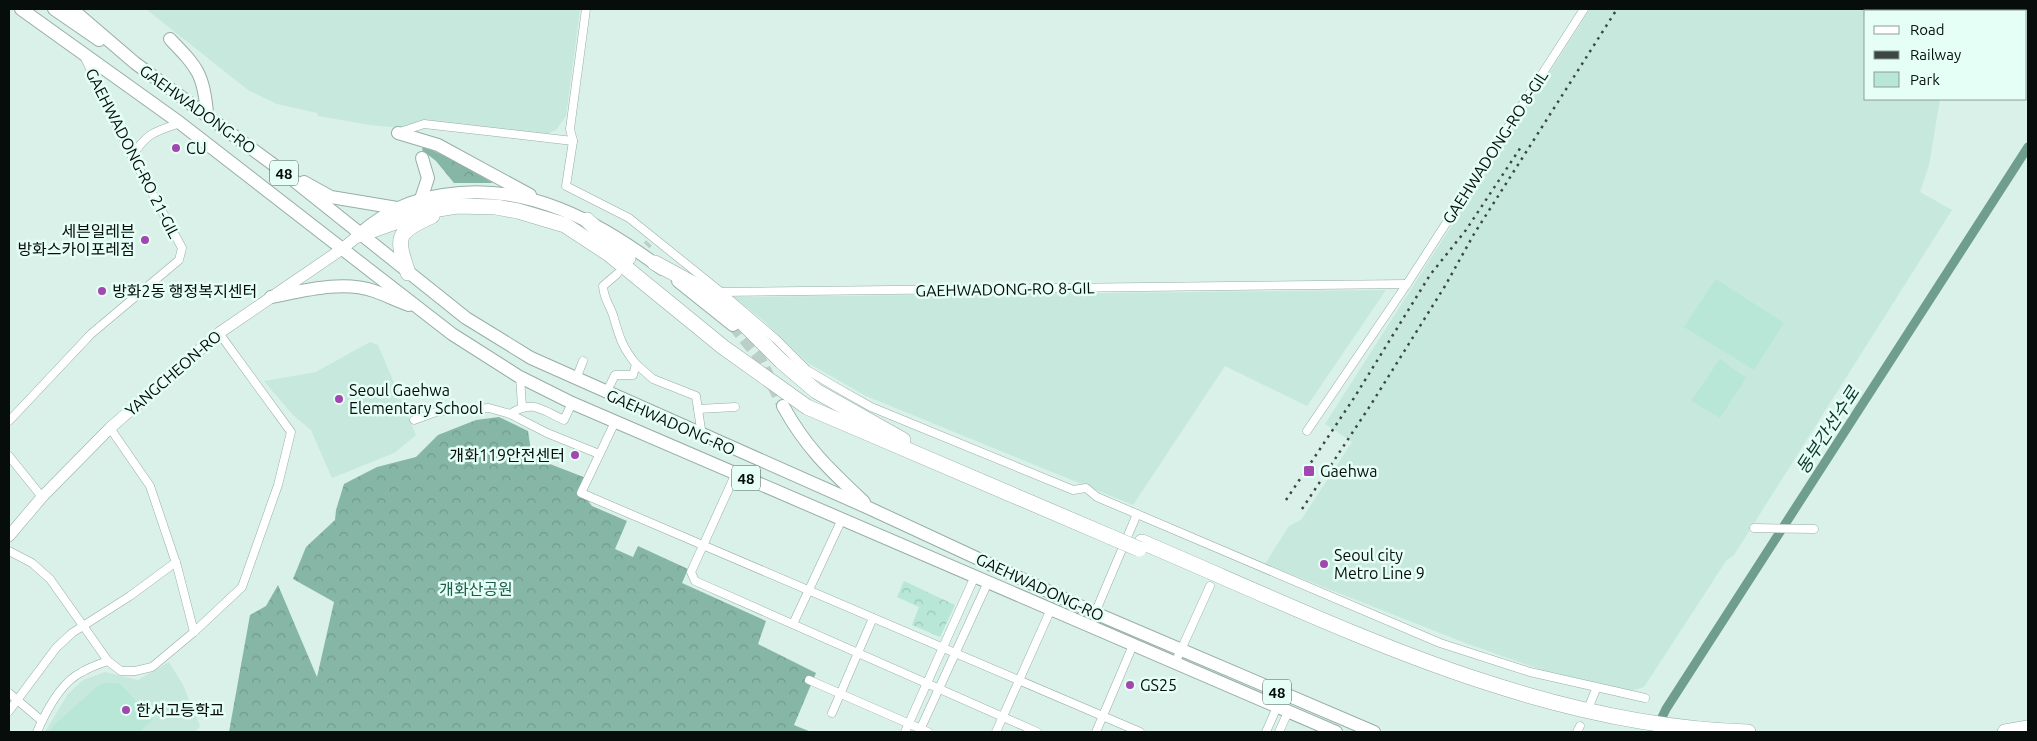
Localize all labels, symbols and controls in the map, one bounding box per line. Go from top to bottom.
legend [1864,10,2027,100]
text: Road [1910,21,1945,38]
text: Railway [1910,46,1961,63]
street label: GAEHWADONG-RO [137,61,259,157]
street label: GAEHWADONG-RO 21-GIL [82,65,184,241]
street label: GAEHWADONG-RO 8-GIL [1439,67,1551,227]
text: Park [1910,71,1940,88]
place label: CU [186,139,207,157]
marker: CU [170,142,182,154]
road number: 48 [270,160,298,186]
place label: 세븐일레븐 방화스카이포레점 [17,222,135,258]
marker: 세븐일레븐 방화스카이포레점 [139,234,151,246]
street label: GAEHWADONG-RO 8-GIL [915,278,1095,300]
place label: 방화2동 행정복지센터 [112,282,257,300]
marker: 방화2동 행정복지센터 [96,285,108,297]
street label: YANGCHEON-RO [121,326,225,420]
place label: Seoul Gaehwa Elementary School [349,381,483,417]
water label: 동부간선수로 [1792,382,1863,477]
street label: GAEHWADONG-RO [604,386,738,458]
marker: Seoul Gaehwa Elementary School [333,393,345,405]
place label: 개화119안전센터 [450,446,565,464]
marker: 개화119안전센터 [569,449,581,461]
place label: Gaehwa [1320,462,1377,480]
marker: Gaehwa [1302,464,1316,478]
road number: 48 [732,466,760,490]
place label: Seoul city Metro Line 9 [1334,546,1425,582]
street label: GAEHWADONG-RO [973,549,1107,625]
marker: Seoul city Metro Line 9 [1318,558,1330,570]
park label: 개화산공원 [439,580,513,598]
place label: GS25 [1140,676,1177,694]
marker: GS25 [1124,679,1136,691]
road number: 48 [1263,680,1291,704]
place label: 한서고등학교 [136,701,224,719]
marker: 한서고등학교 [120,704,132,716]

